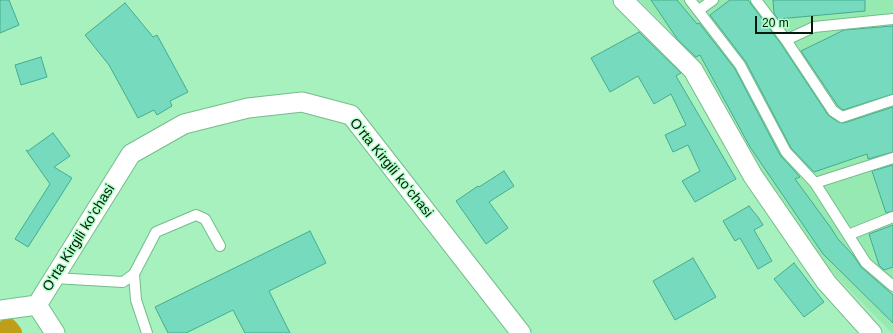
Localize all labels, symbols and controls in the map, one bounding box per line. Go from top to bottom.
scale bar [757,8,815,34]
text: 20 m [762,16,789,30]
street label: Oʻrta Kirgili koʻchasi [346,115,436,221]
street label: Oʻrta Kirgili koʻchasi [39,181,119,295]

